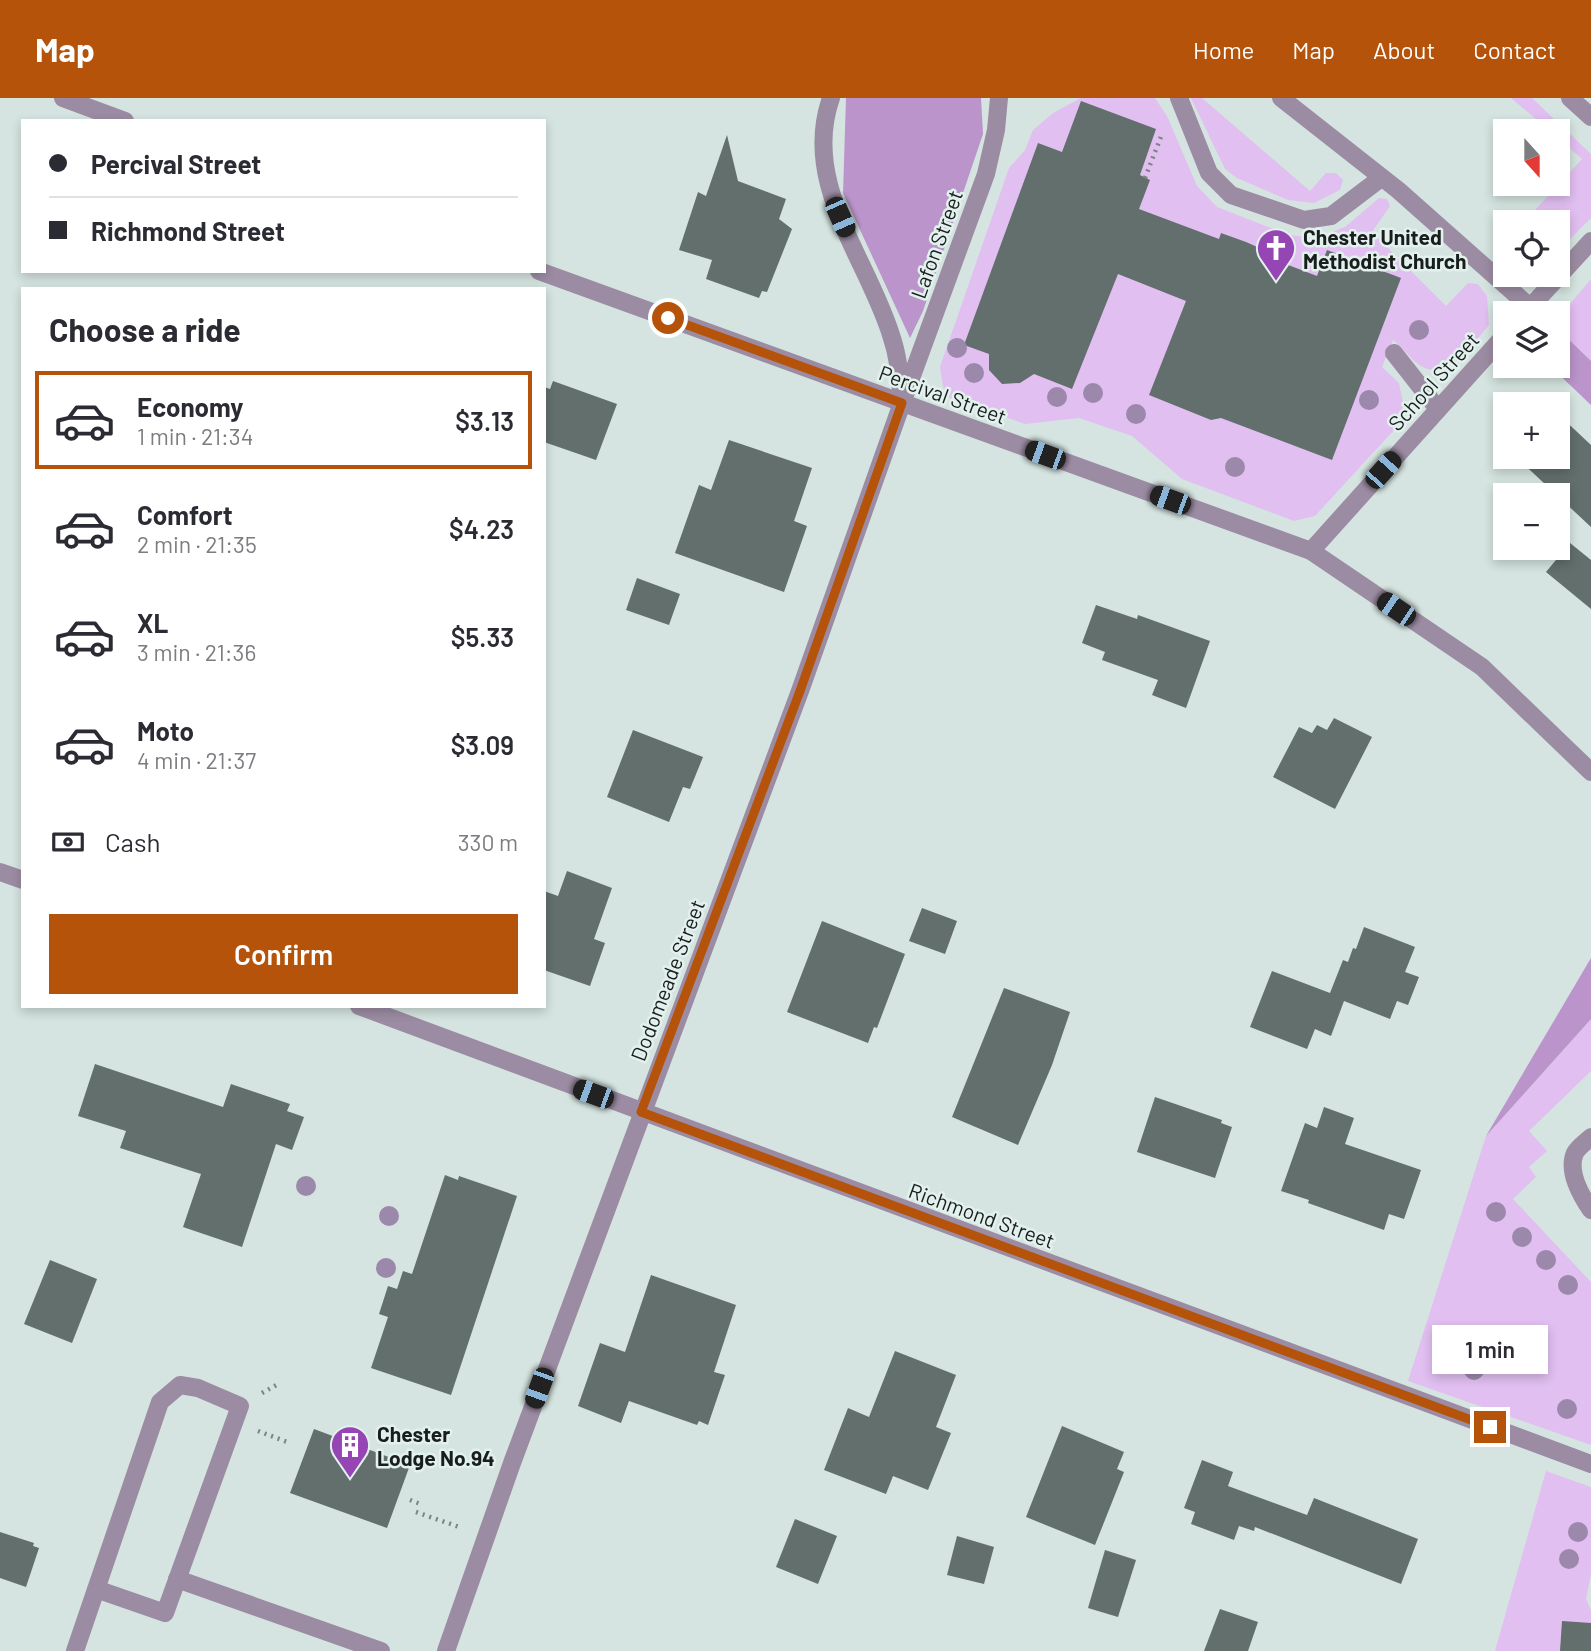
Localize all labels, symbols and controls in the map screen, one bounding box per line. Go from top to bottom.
text: Map [35,29,95,69]
text: Home [1193,35,1254,64]
text: Map [1292,35,1335,64]
text: About [1373,35,1435,64]
text: Contact [1473,35,1556,64]
north arrow [1493,119,1570,196]
map controls [1493,119,1570,560]
text: Percival Street [91,148,261,179]
street label: Lafon Street [905,186,967,302]
car [822,194,859,240]
button: locate [1493,210,1570,287]
text: Richmond Street [91,215,285,246]
place label: Chester United Methodist Church [1303,224,1467,273]
church icon: Chester United Methodist Church [1255,227,1297,282]
button: layers [1493,301,1570,378]
route start [652,302,684,334]
text: Choose a ride [49,310,241,348]
street label: School Street [1382,327,1484,435]
street label: Percival Street [876,359,1010,429]
icon: car [53,389,116,452]
text: Economy [137,391,243,422]
button: + [1493,392,1570,469]
text: $3.13 [455,405,514,436]
text: 1 min · 21:34 [137,422,253,450]
car [1022,438,1069,472]
car [1362,447,1405,493]
car [1147,483,1194,517]
button: − [1493,483,1570,560]
icon: car [53,497,116,560]
text: Comfort [137,499,233,530]
text: $4.23 [449,513,514,544]
text: 2 min · 21:35 [137,530,257,558]
car [1373,589,1420,629]
icon: car [53,605,116,668]
text: XL [137,607,168,638]
text: $5.33 [451,621,514,652]
text: 3 min · 21:36 [137,638,256,666]
icon: car [53,713,116,776]
text: Moto [137,715,194,746]
text: $3.09 [451,729,514,760]
text: 4 min · 21:37 [137,746,256,774]
icon: cash [49,823,87,861]
text: Cash [105,826,160,857]
text: 330 m [458,828,518,856]
street label: Dodomeade Street [625,896,709,1064]
button: Confirm [49,914,518,994]
car [570,1077,617,1111]
street label: Richmond Street [906,1177,1058,1253]
callout: 1 min [1432,1326,1548,1374]
text: 1 min [1465,1335,1515,1363]
car [522,1365,557,1411]
route end [1474,1411,1506,1443]
place label: Chester Lodge No.94 [377,1421,495,1470]
building icon: Chester Lodge No.94 [329,1424,371,1479]

